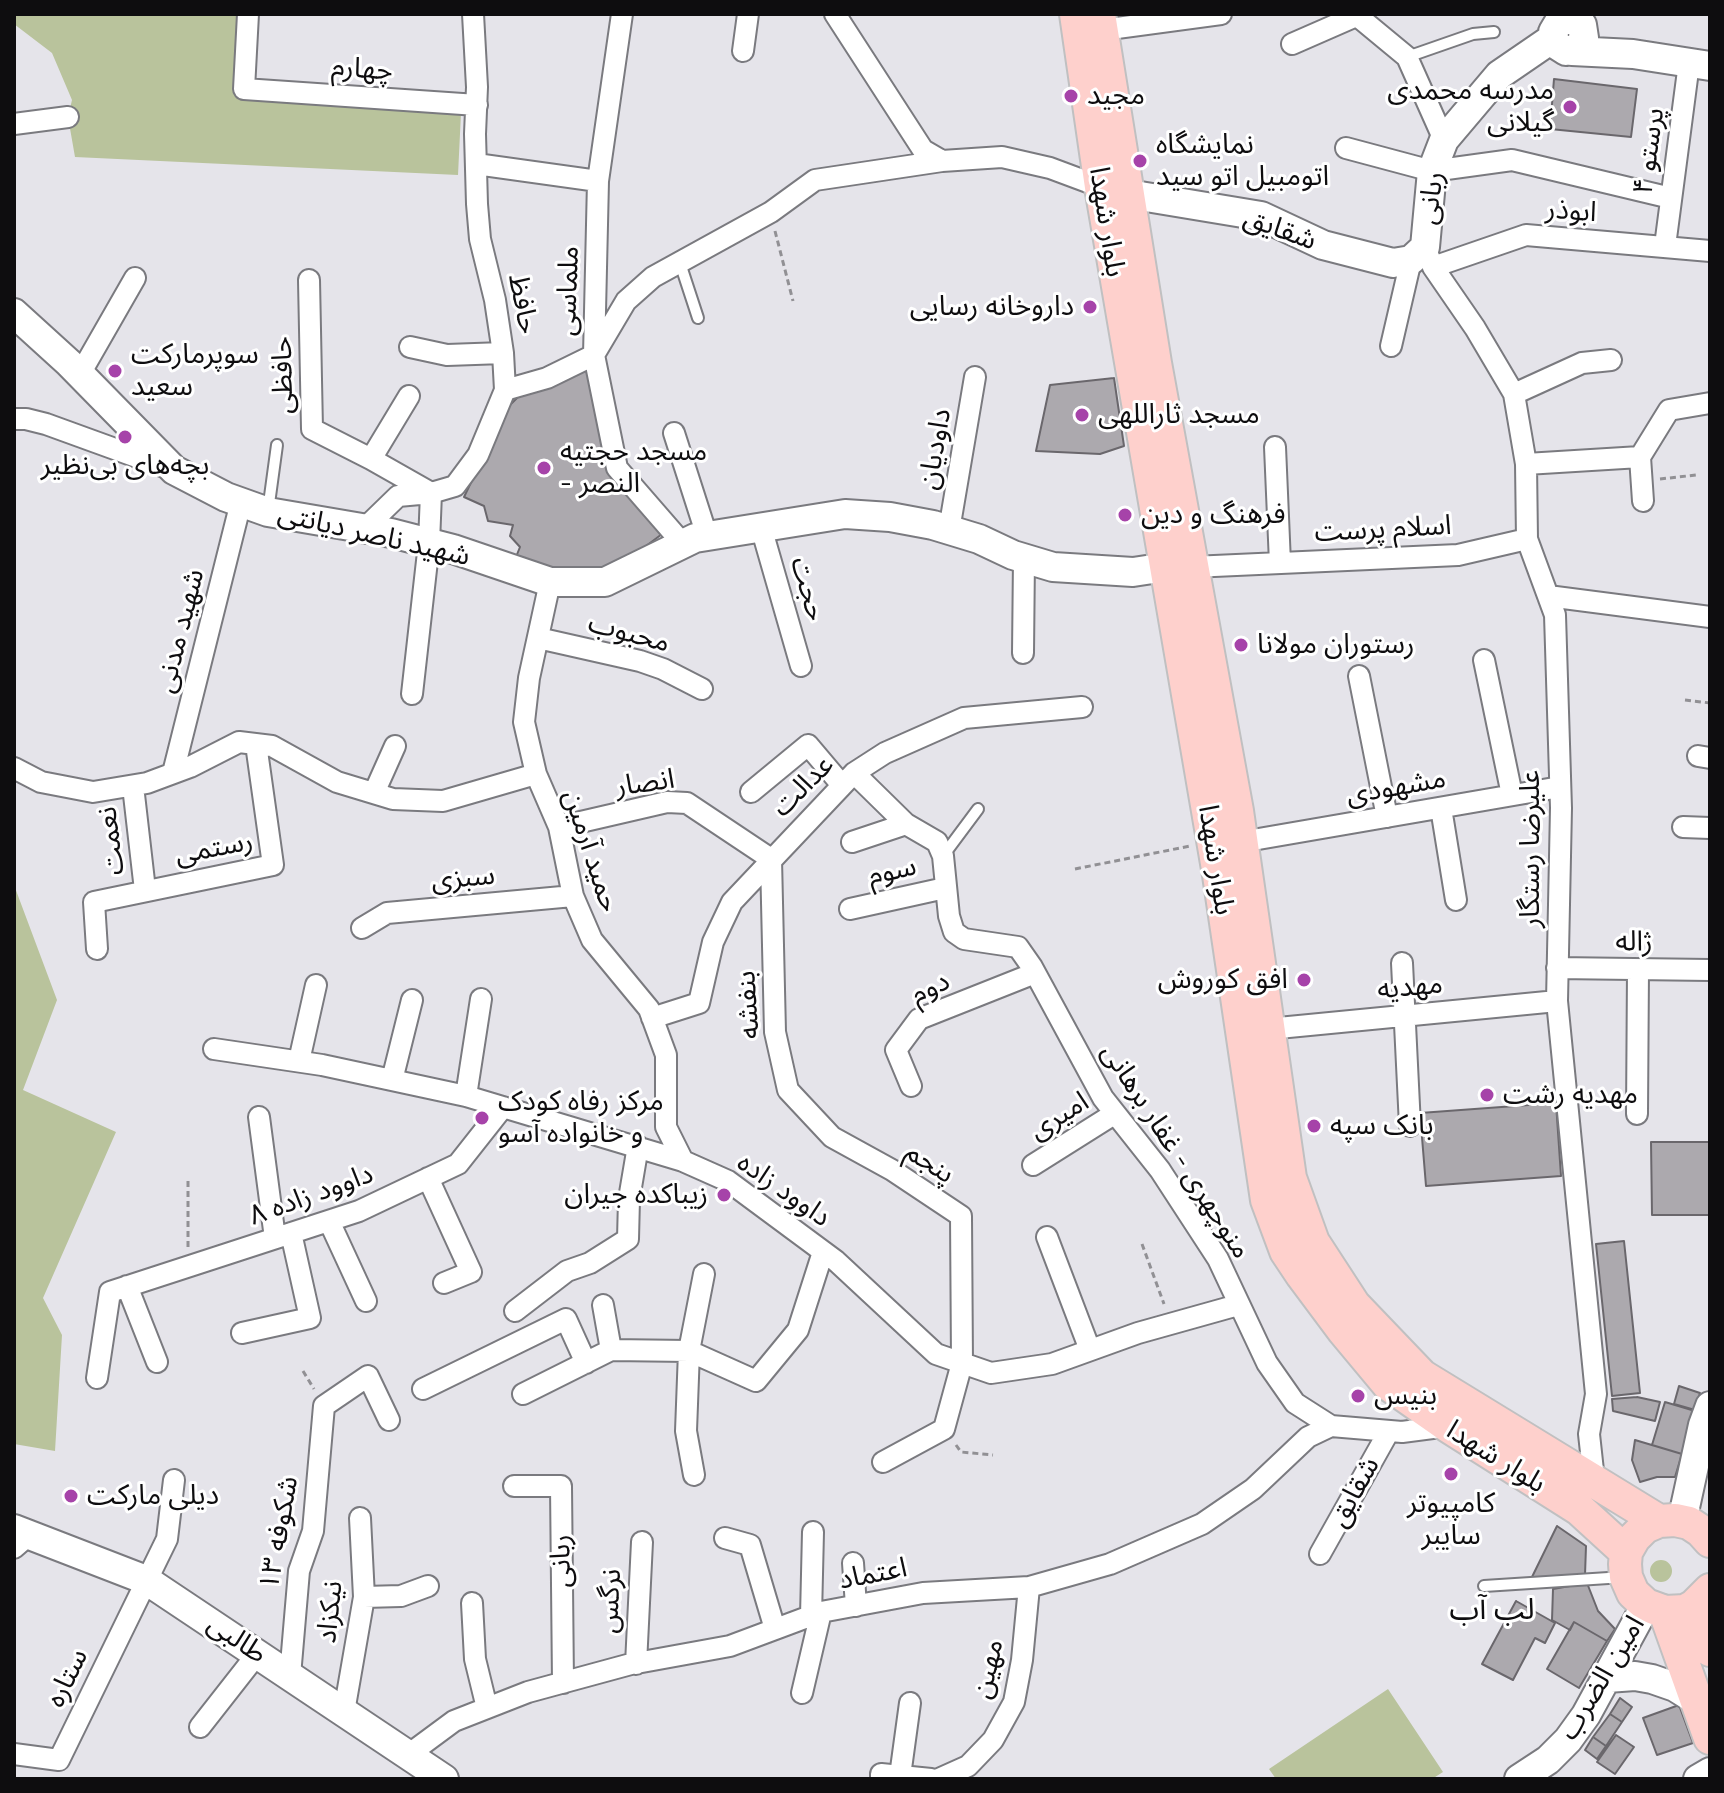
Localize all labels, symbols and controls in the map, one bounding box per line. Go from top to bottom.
street label: چهارم [330,50,394,88]
place label: مدرسه محمدی گیلانی [1387,74,1554,140]
place label: مجید [1087,79,1145,113]
marker: مجید [1062,87,1080,105]
marker: مدرسه محمدی گیلانی [1561,98,1579,116]
street label: پرستو ۴ [1626,105,1672,197]
place label: نمایشگاه اتومبیل اتو سید [1156,128,1329,194]
marker: نمایشگاه اتومبیل اتو سید [1131,152,1149,170]
street label: بلوار شهدا [1082,165,1132,279]
street label: ربانی [1411,169,1451,227]
street label: ابوذر [1544,192,1598,230]
street label: شقایق [1239,200,1321,258]
street label: ملماسی [550,245,586,337]
street label: حافظ [501,271,545,337]
place label: داروخانه رسایی [910,290,1074,324]
marker: داروخانه رسایی [1081,298,1099,316]
street label: حافظی [266,336,300,414]
place label: سوپرمارکت سعید [131,338,259,404]
marker: سوپرمارکت سعید [106,362,124,380]
place label: مسجد ثاراللهی [1098,398,1260,432]
street label: داودیان [911,406,959,492]
marker: مسجد ثاراللهی [1073,406,1091,424]
marker: بچه‌های بی‌نظیر [116,428,134,446]
place label: مسجد حجتیه - النصر [560,435,707,501]
place label: بچه‌های بی‌نظیر [41,449,209,483]
marker: مسجد حجتیه - النصر [535,459,553,477]
street label: شهید ناصر دیانتی [275,497,473,573]
place label: فرهنگ و دین [1141,498,1285,532]
marker: فرهنگ و دین [1116,506,1134,524]
street label: اسلام پرست [1314,509,1452,549]
street label: حجت [783,553,833,625]
street label: شهید مدنی [148,566,212,696]
street label: محبوب [584,606,674,660]
place label: رستوران مولانا [1257,628,1414,662]
marker: رستوران مولانا [1232,636,1250,654]
street label: عدالت [765,748,841,824]
street label: انصار [613,762,677,804]
street label: مشهودی [1344,762,1448,812]
street label: علیرضا رستگار [1514,770,1548,928]
street label: حمید آرمین [555,786,627,916]
street label: بلوار شهدا [1191,803,1241,917]
street label: نعمت [90,805,132,877]
street label: رستمی [172,824,256,872]
street label: سوم [864,849,920,893]
street label: سبزی [430,858,496,898]
street label: ژاله [1615,925,1653,959]
place label: افق کوروش [1158,963,1288,997]
street label: دوم [905,964,955,1012]
street label: مهدیه [1376,967,1444,1007]
street label: بنفشه [729,970,767,1040]
marker: افق کوروش [1295,971,1313,989]
street label: منوچهری - غفار برهانی [1094,1037,1258,1265]
place label: مهدیه رشت [1503,1078,1638,1112]
place label: مرکز رفاه کودک و خانواده آسو [498,1085,664,1151]
street label: امیری [1023,1085,1095,1147]
marker: مهدیه رشت [1478,1086,1496,1104]
marker: مرکز رفاه کودک و خانواده آسو [473,1109,491,1127]
place label: بانک سپه [1330,1109,1434,1143]
marker: بانک سپه [1305,1117,1323,1135]
street label: پنجم [899,1135,961,1191]
street label: داوود زاده [731,1146,837,1234]
street label: داوود زاده ۸ [244,1157,378,1233]
place label: زیباکده جیران [564,1178,708,1212]
marker: زیباکده جیران [715,1186,733,1204]
place label: بنیس [1374,1379,1437,1413]
marker: بنیس [1349,1387,1367,1405]
street label: بلوار شهدا [1440,1413,1552,1501]
street label: شقایق [1321,1451,1387,1533]
marker: کامپیوتر سایبر [1442,1465,1460,1483]
street label: شکوفه ۱۳ [252,1474,306,1592]
place label: دیلی مارکت [87,1479,219,1513]
marker: دیلی مارکت [62,1487,80,1505]
place label: کامپیوتر سایبر [1407,1487,1495,1553]
street label: ربانی [544,1534,578,1588]
street label: اعتماد [836,1551,910,1597]
street label: نرگس [592,1568,628,1634]
street label: نیکزاد [310,1579,350,1645]
district label: لب آب [1449,1592,1535,1628]
street label: طالبی [201,1607,273,1671]
street label: امین الضرب [1552,1610,1652,1746]
street label: مهین [965,1636,1011,1702]
street label: ستاره [39,1643,95,1713]

